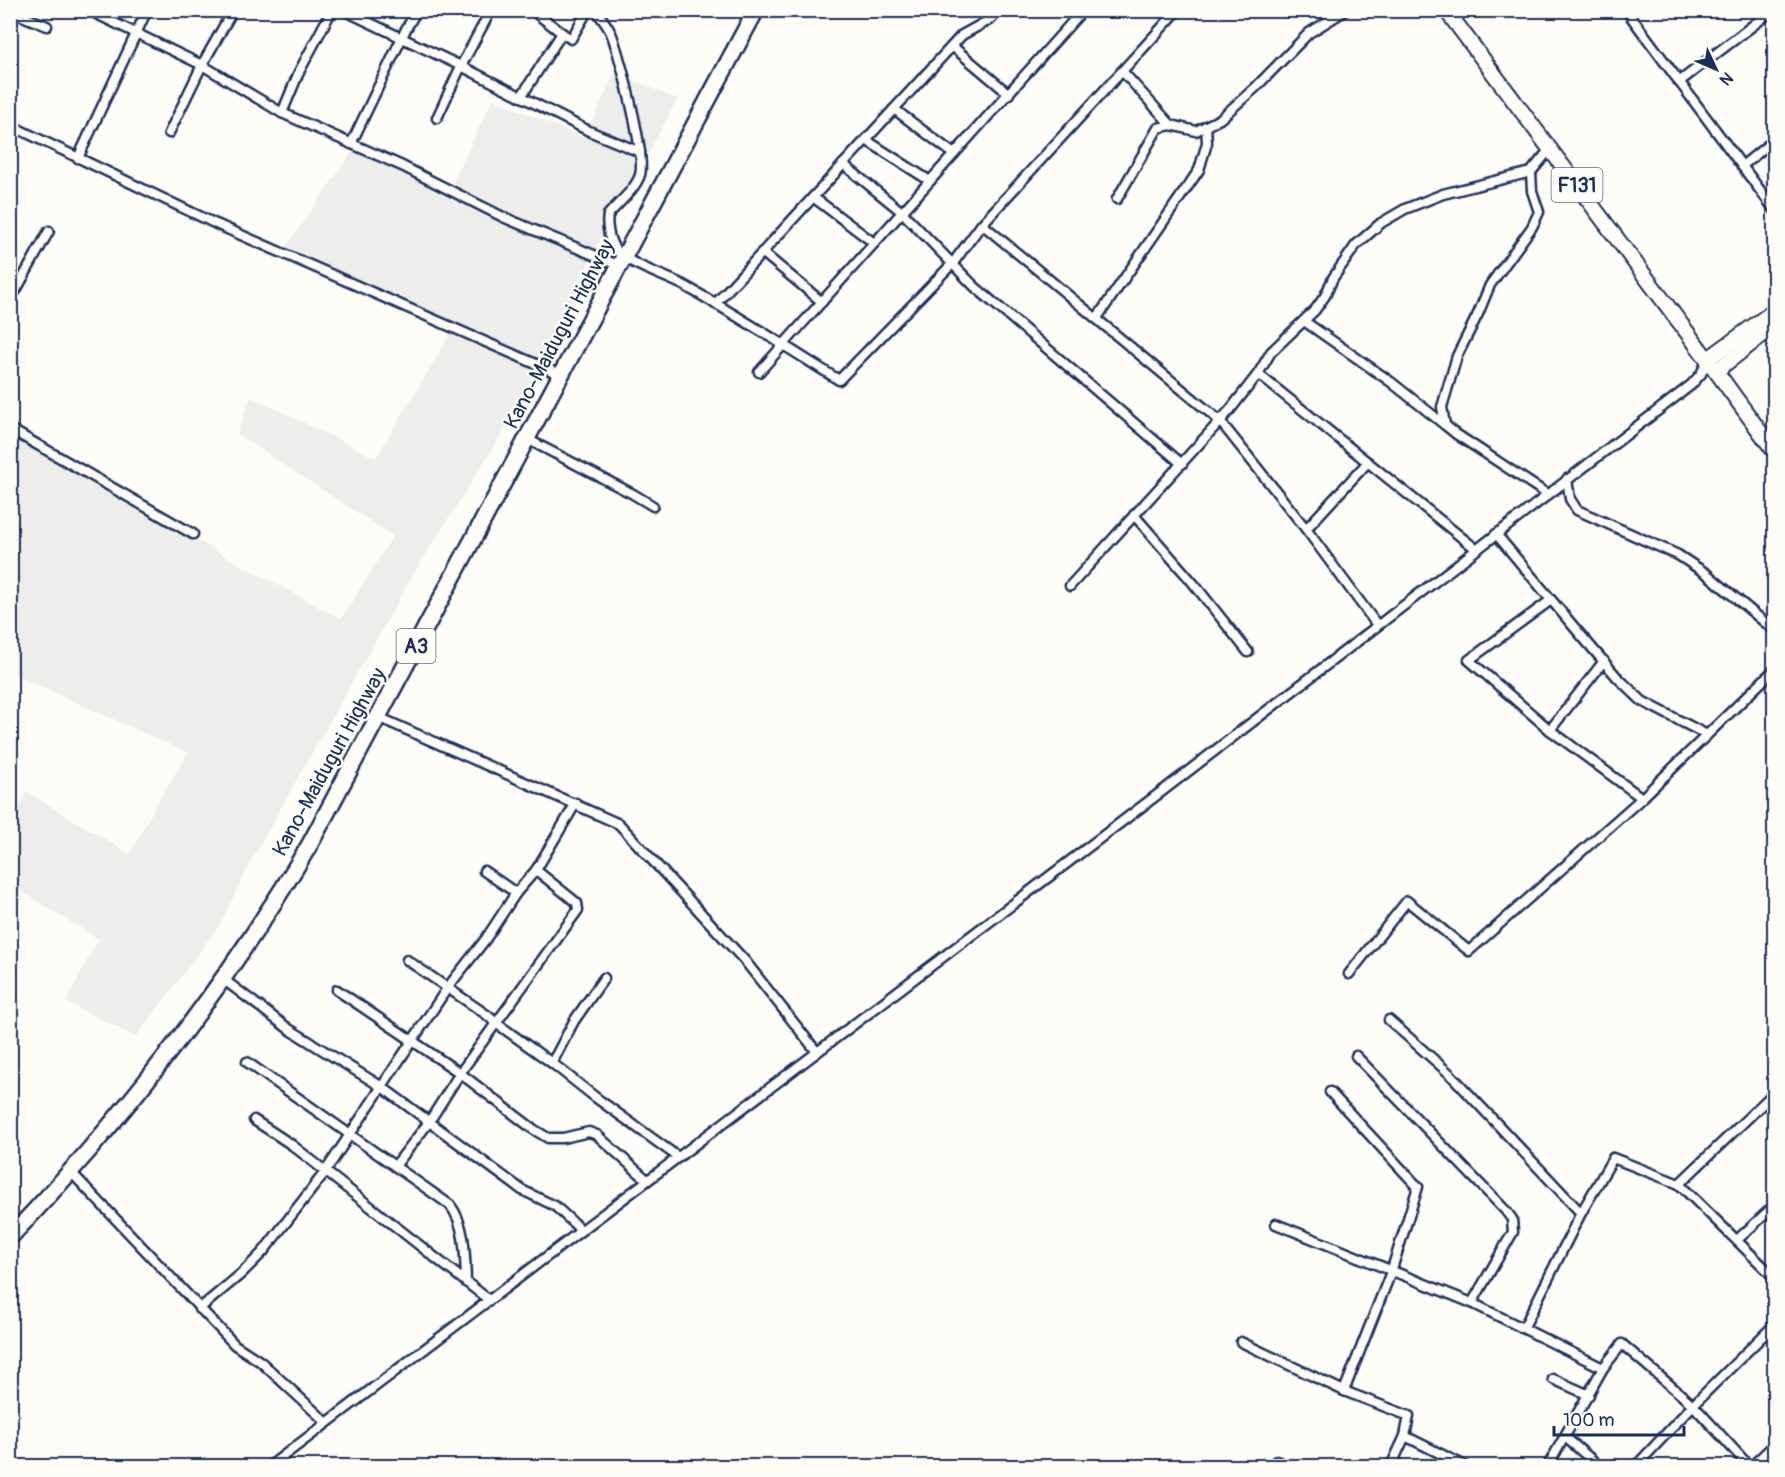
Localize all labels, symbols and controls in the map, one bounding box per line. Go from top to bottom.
north arrow [1686,39,1746,99]
text: N [1715,68,1737,90]
road number: F131 [1552,168,1602,202]
street label: Kano-Maiduguri Highway [498,235,621,434]
road number: A3 [396,629,436,663]
street label: Kano-Maiduguri Highway [266,663,392,861]
scale bar [1554,1399,1684,1437]
text: 100 m [1563,1409,1615,1432]

